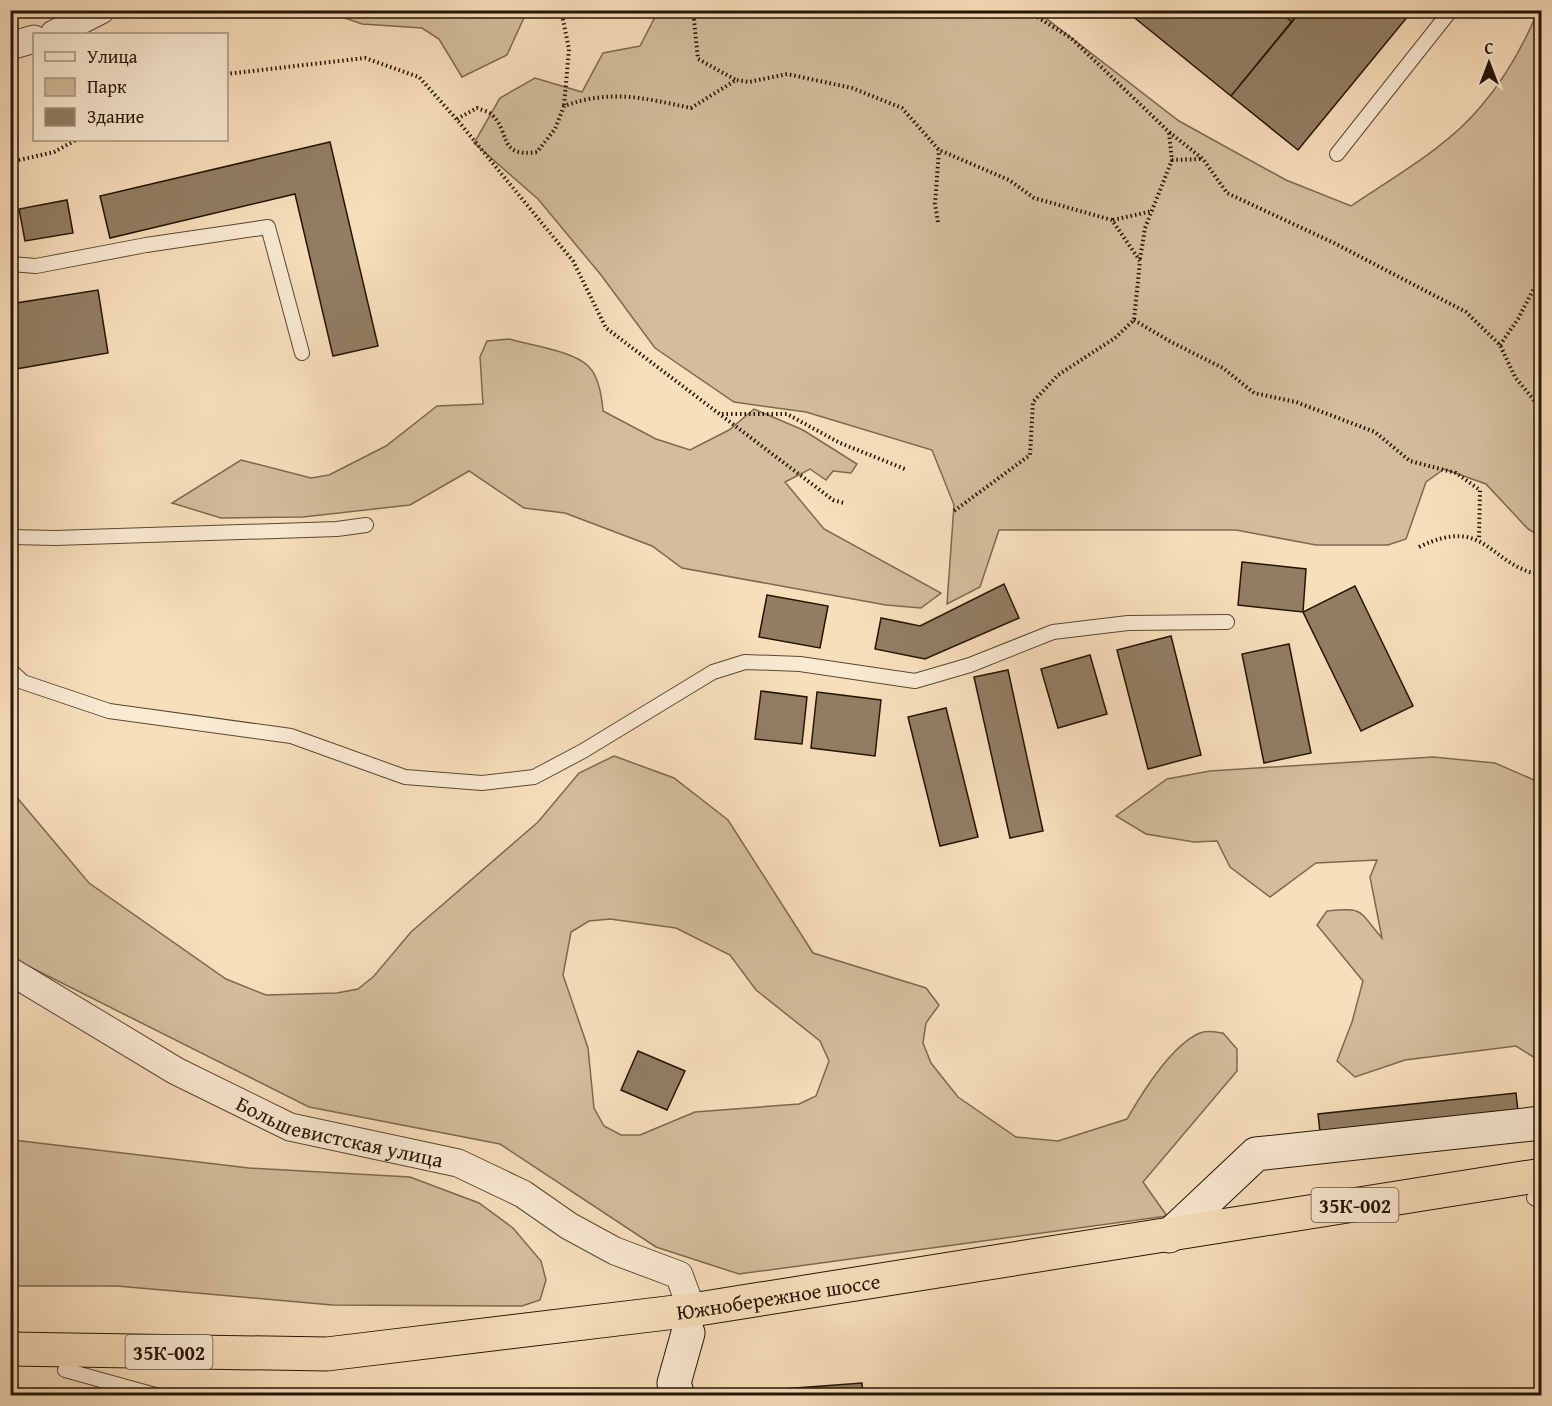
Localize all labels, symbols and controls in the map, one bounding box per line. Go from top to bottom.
legend [33,33,228,141]
north arrow [1459,33,1519,93]
text: С [1484,36,1494,60]
text: Улица [87,43,138,70]
text: Парк [87,73,127,100]
text: Здание [87,103,144,130]
street label: Большевистская улица [231,1088,446,1175]
road number: 35К-002 [1312,1188,1398,1222]
street label: Южнобережное шоссе [675,1265,883,1327]
road number: 35К-002 [126,1335,213,1369]

